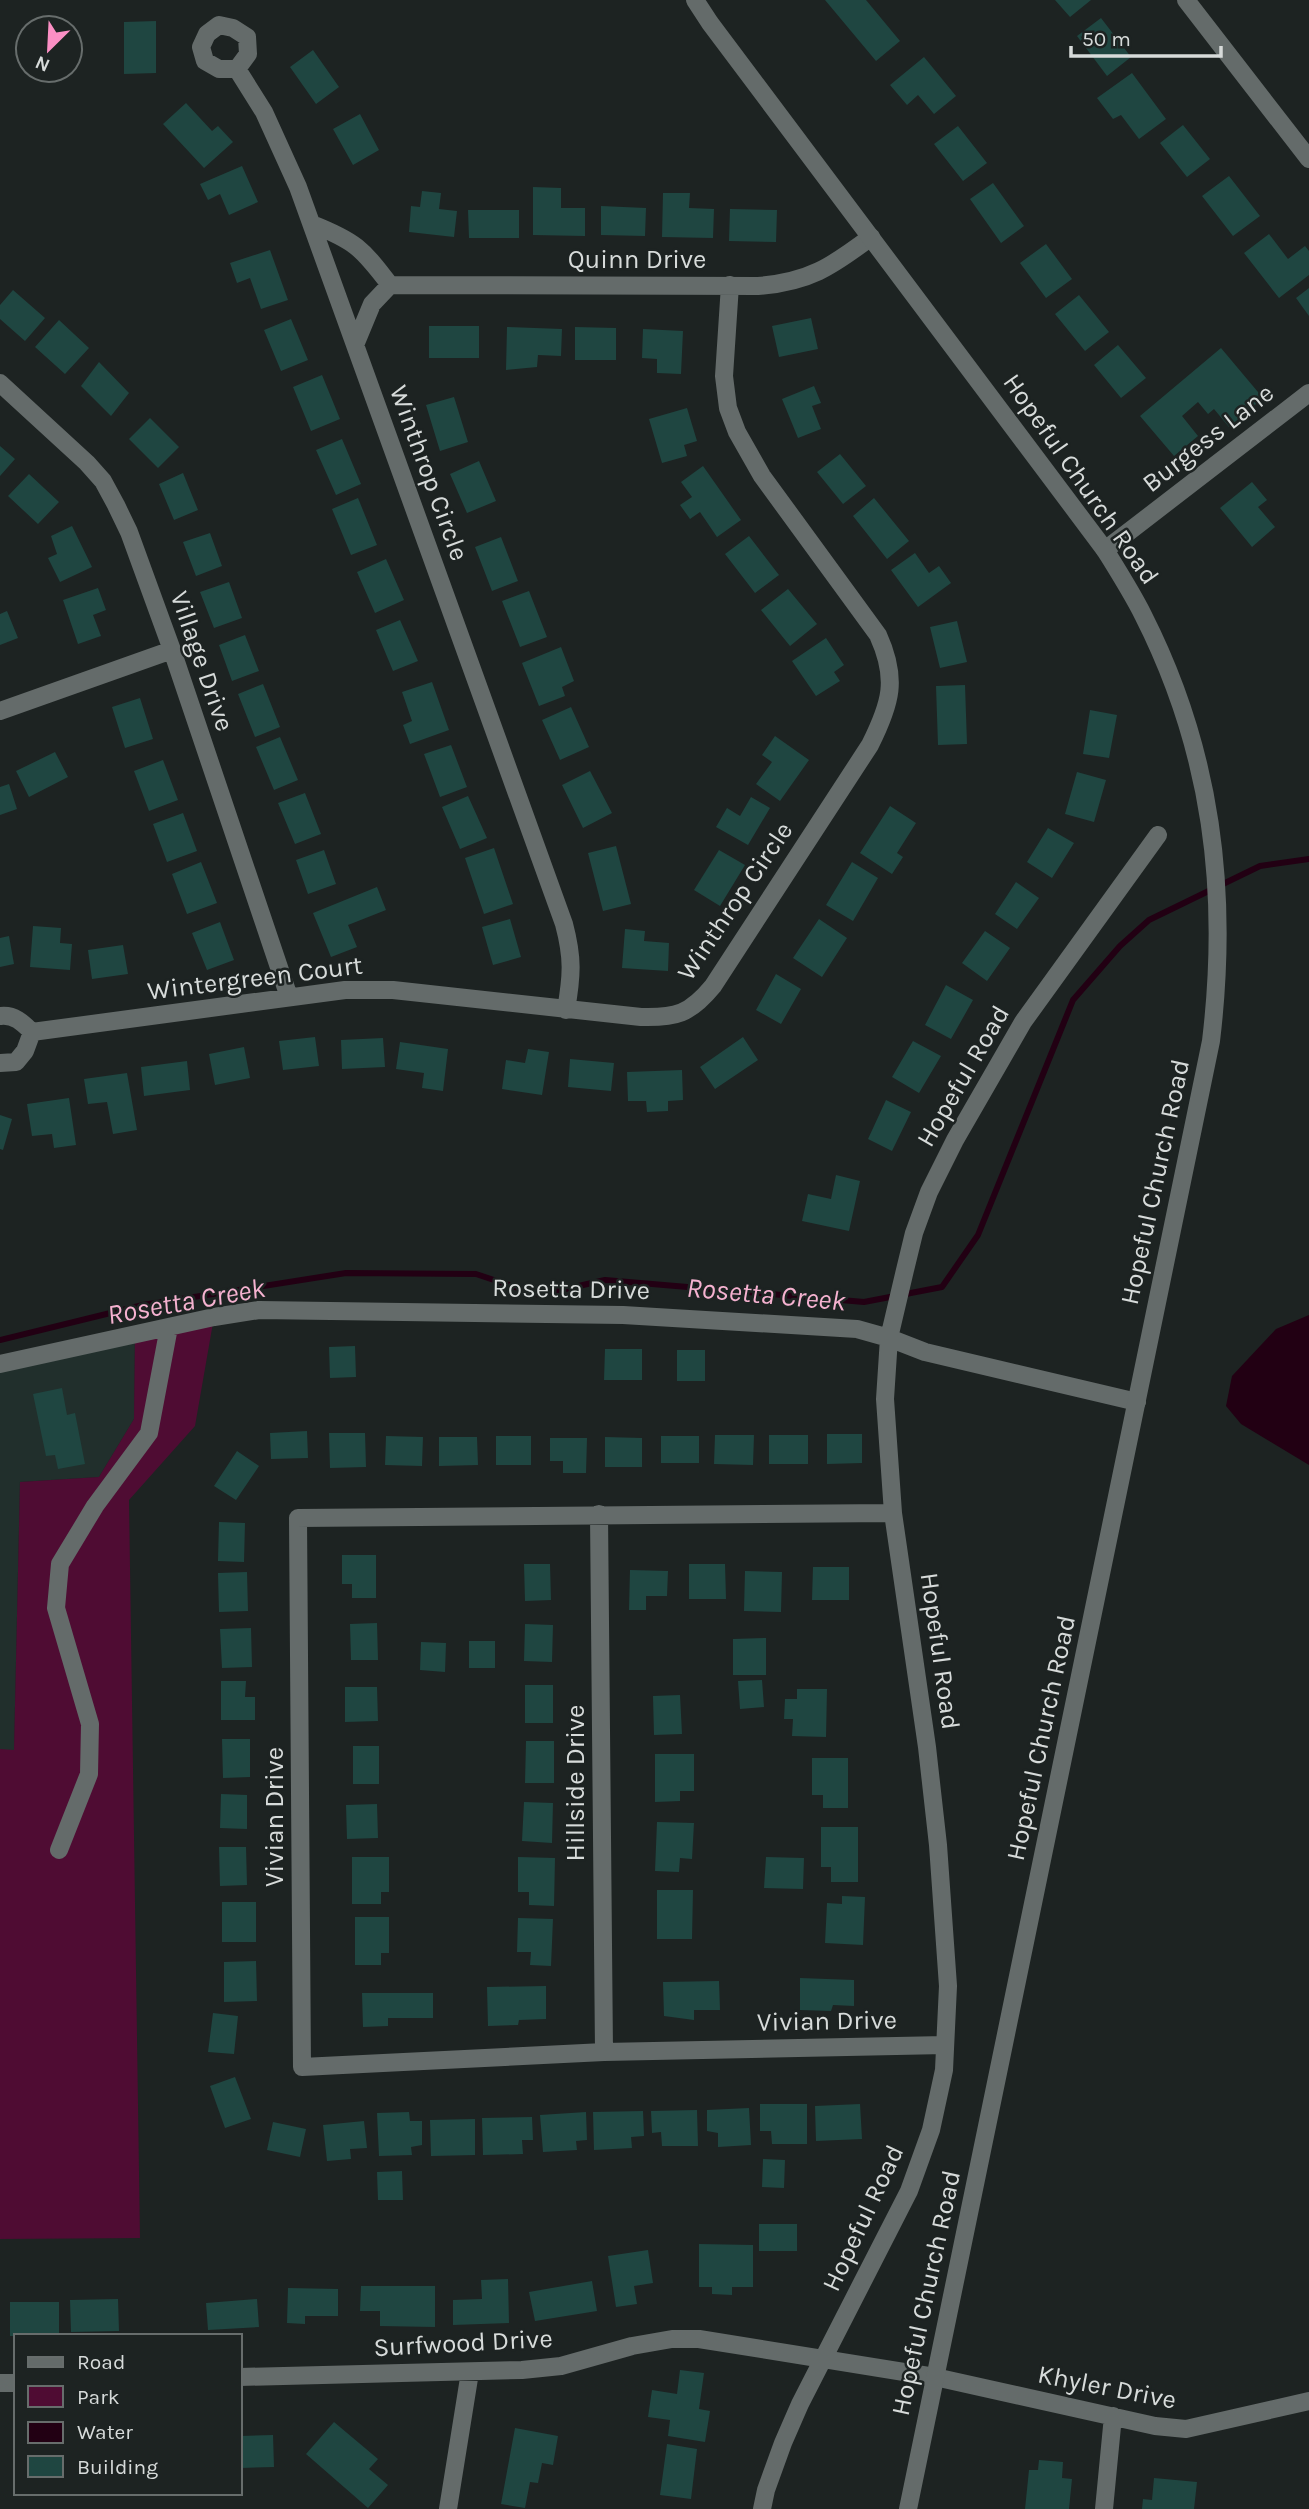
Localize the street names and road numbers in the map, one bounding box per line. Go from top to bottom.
street label: Quinn Drive [568,244,706,275]
street label: Hopeful Church Road [997,368,1165,590]
street label: Burgess Lane [1136,377,1280,499]
street label: Winthrop Circle [383,381,475,565]
street label: Village Drive [164,587,240,735]
street label: Winthrop Circle [671,816,799,986]
street label: Wintergreen Court [146,949,365,1007]
street label: Hopeful Road [910,1000,1016,1152]
street label: Hopeful Church Road [1114,1056,1196,1308]
street label: Rosetta Drive [492,1272,650,1306]
street label: Hopeful Road [914,1571,966,1731]
street label: Hopeful Church Road [1000,1612,1082,1864]
street label: Hillside Drive [560,1705,591,1861]
street label: Vivian Drive [259,1747,290,1887]
street label: Vivian Drive [757,2004,897,2038]
street label: Hopeful Road [816,2140,910,2296]
street label: Hopeful Church Road [885,2167,967,2419]
street label: Surfwood Drive [373,2323,553,2363]
street label: Khyler Drive [1035,2358,1179,2416]

